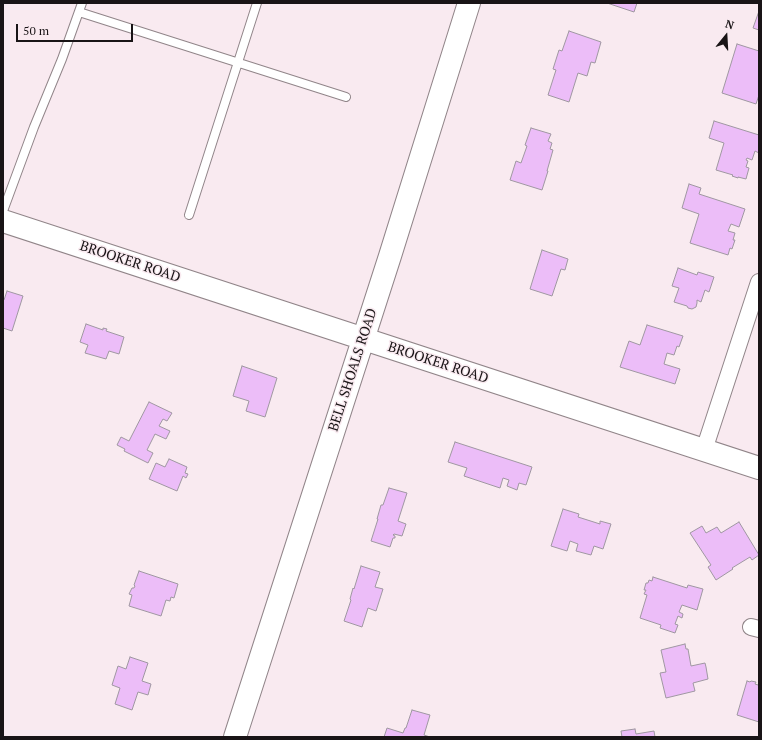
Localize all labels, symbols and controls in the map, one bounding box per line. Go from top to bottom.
scale bar [18,16,135,42]
north arrow [706,16,746,56]
text: N [724,17,736,33]
text: 50 m [23,23,49,38]
street label: BROOKER ROAD [78,238,182,286]
street label: BELL SHOALS ROAD [325,306,381,434]
street label: BROOKER ROAD [386,339,490,387]

